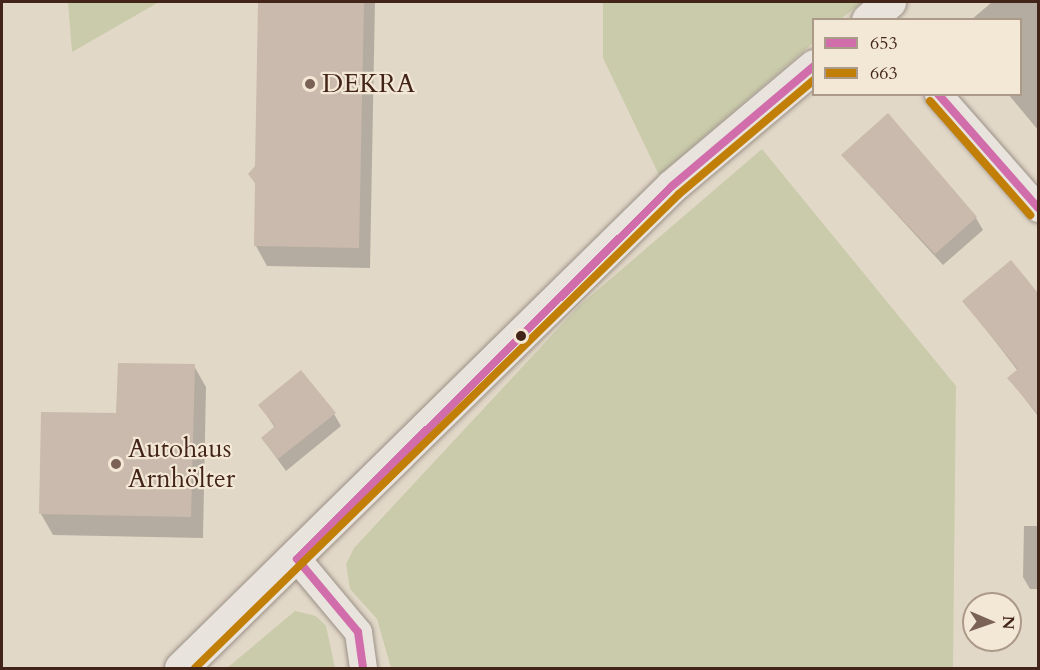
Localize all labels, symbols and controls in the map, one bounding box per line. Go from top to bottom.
legend [812,18,1022,96]
text: 653 [870,31,898,56]
text: 663 [870,61,898,86]
place label: DEKRA [322,68,415,100]
marker: DEKRA [303,77,317,91]
unlabelled marker [515,330,527,342]
place label: Autohaus Arnhölter [128,433,235,494]
marker: Autohaus Arnhölter [109,457,123,471]
north arrow [962,592,1022,652]
text: N [997,615,1019,630]

